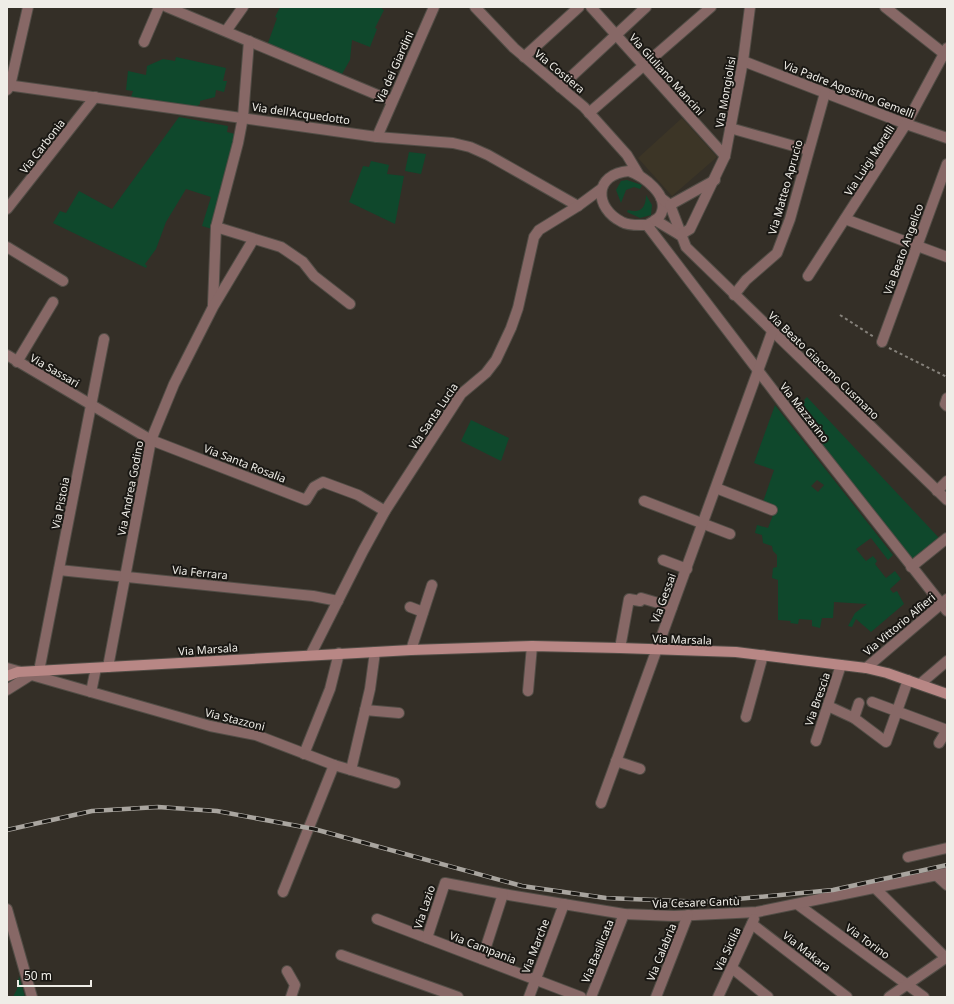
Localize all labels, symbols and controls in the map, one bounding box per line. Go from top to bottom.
street label: Via dei Giardini [371,28,417,106]
street label: Via Giuliano Mancini [626,30,708,118]
street label: Via Costiera [532,46,588,96]
street label: Via Mongiolisi [711,55,739,129]
street label: Via Padre Agostino Gemelli [781,57,917,121]
street label: Via dell'Acquedotto [251,99,351,127]
street label: Via Carbonia [16,116,68,176]
street label: Via Luigi Morelli [840,122,898,198]
street label: Via Matteo Aprucio [764,137,806,236]
street label: Via Beato Angelico [880,201,927,297]
street label: Via Beato Giacomo Cusmano [765,308,883,422]
street label: Via Sassari [28,350,82,390]
street label: Via Mazzarino [777,379,833,445]
street label: Via Santa Lucia [405,380,461,452]
street label: Via Andrea Godino [113,439,147,537]
street label: Via Santa Rosalia [202,440,288,486]
street label: Via Pistoia [48,476,72,530]
street label: Via Ferrara [171,562,229,582]
street label: Via Gessai [647,571,679,625]
street label: Via Vittorio Alfieri [860,589,938,659]
street label: Via Marsala [652,630,712,648]
street label: Via Marsala [178,639,238,659]
street label: Via Brescia [801,670,833,728]
street label: Via Stazzoni [203,704,267,734]
street label: Via Lazio [410,883,438,931]
street label: Via Cesare Cantù [652,893,740,911]
street label: Via Marche [518,917,552,975]
street label: Via Basilicata [577,917,617,985]
street label: Via Torino [843,920,893,962]
street label: Via Calabria [643,921,679,983]
street label: Via Sicilia [710,924,744,974]
street label: Via Campania [447,927,519,967]
street label: Via Makara [780,927,834,975]
scale bar [18,962,91,988]
text: 50 m [24,967,52,984]

